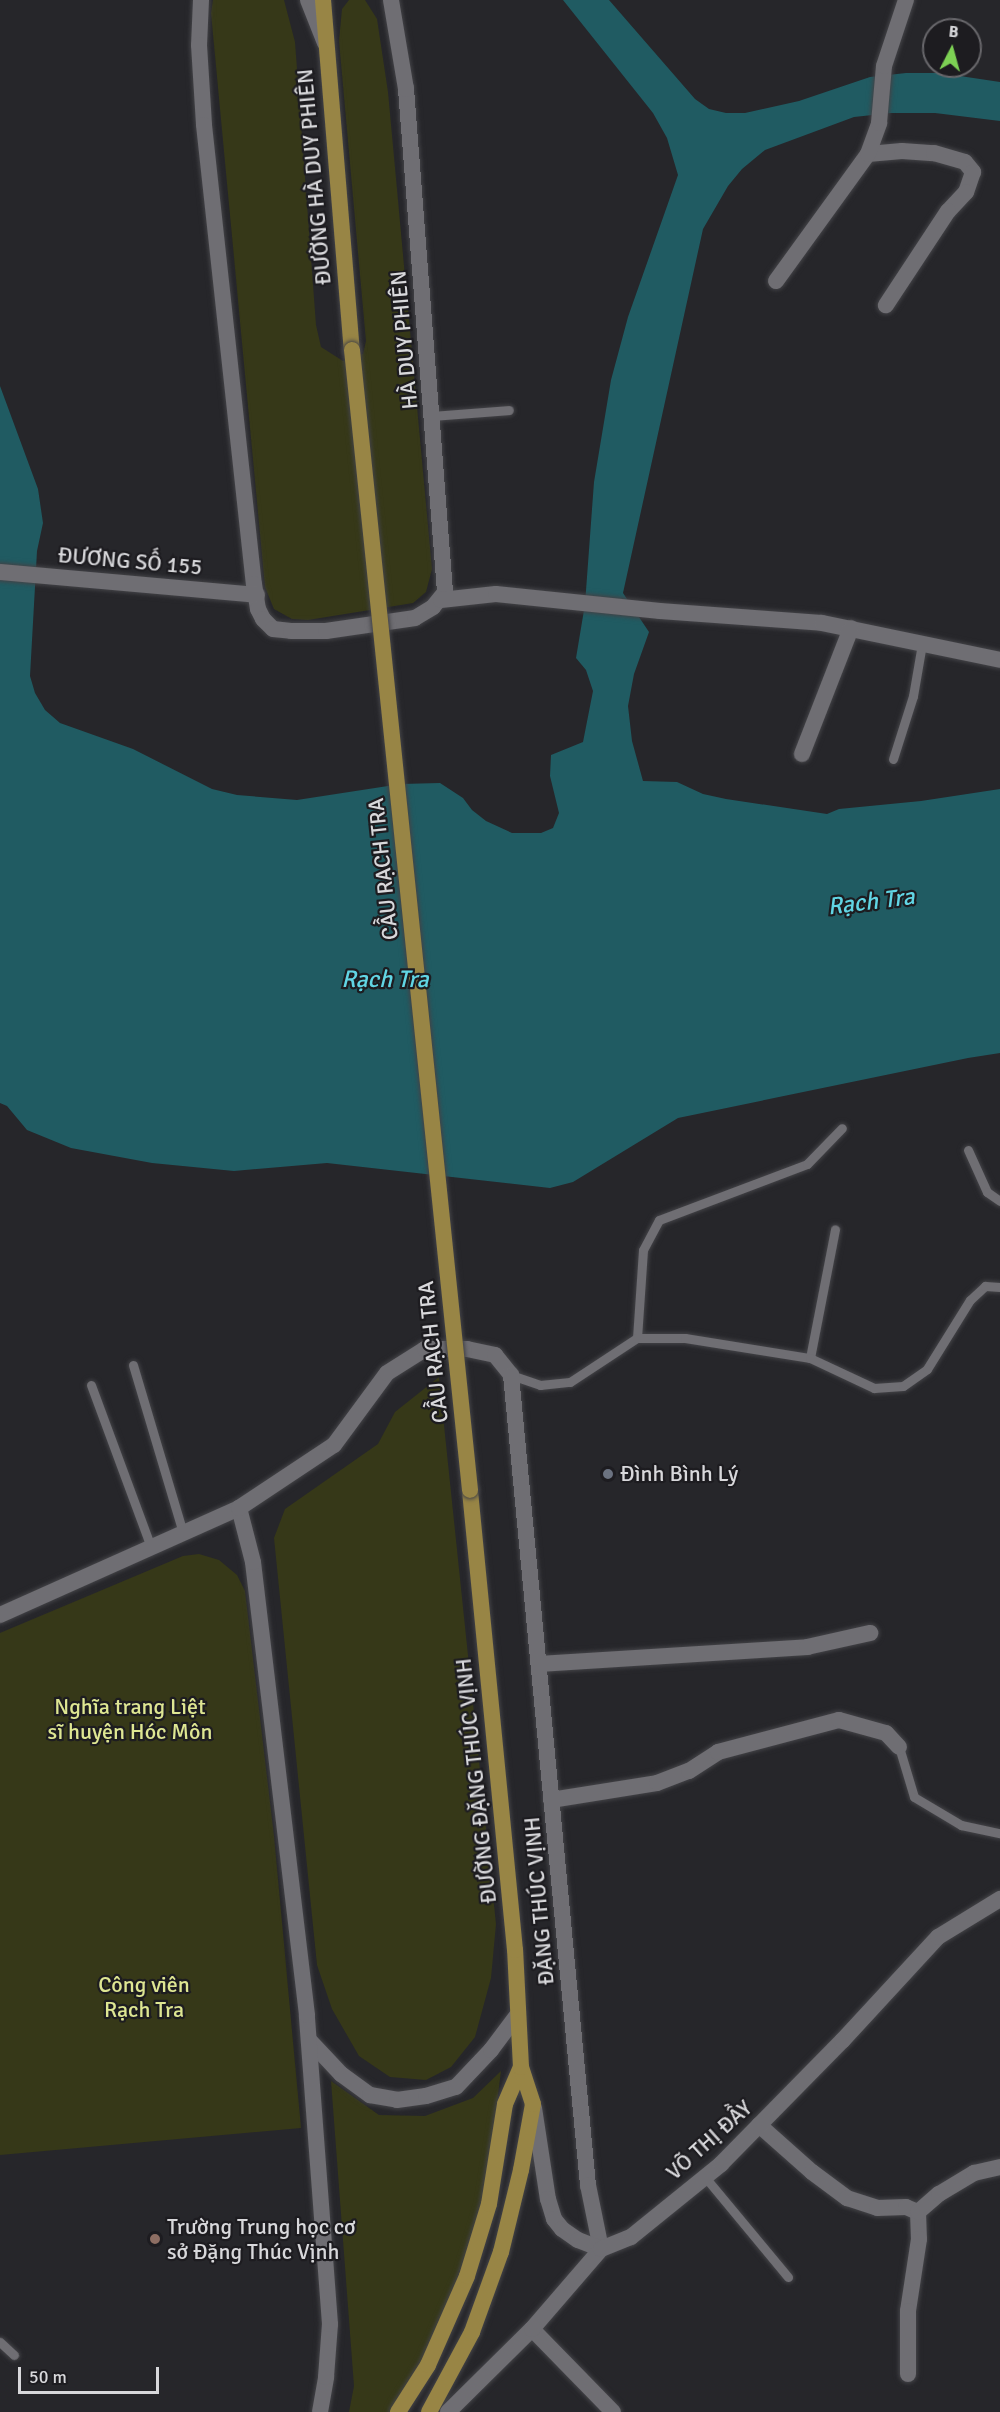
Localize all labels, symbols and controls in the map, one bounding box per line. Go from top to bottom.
north arrow [922,18,982,78]
text: B [948,22,960,43]
street label: ĐƯỜNG HÀ DUY PHIÊN [291,68,337,286]
street label: HÀ DUY PHIÊN [385,270,423,410]
street label: ĐƯƠNG SỐ 155 [57,542,203,580]
street label: CẦU RẠCH TRA [362,797,404,941]
water label: Rạch Tra [826,882,916,922]
water label: Rạch Tra [341,966,429,994]
street label: CẦU RẠCH TRA [412,1280,454,1424]
place label: Đình Bình Lý [620,1461,738,1487]
marker: Đình Bình Lý [601,1467,615,1481]
street label: ĐƯỜNG ĐẶNG THÚC VỊNH [450,1657,502,1905]
park label: Nghĩa trang Liệt sĩ huyện Hóc Môn [47,1693,213,1744]
street label: ĐẶNG THÚC VỊNH [518,1816,560,1986]
park label: Công viên Rạch Tra [98,1971,190,2023]
street label: VÕ THỊ ĐẦY [661,2095,757,2185]
place label: Trường Trung học cơ sở Đặng Thúc Vịnh [167,2213,356,2264]
marker: Trường Trung học cơ sở Đặng Thúc Vịnh [148,2232,162,2246]
scale bar [21,2355,162,2393]
text: 50 m [29,2366,67,2388]

